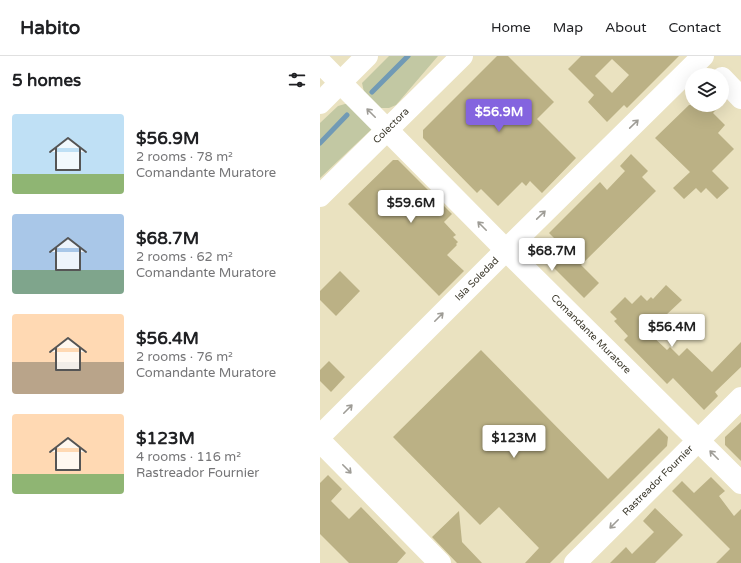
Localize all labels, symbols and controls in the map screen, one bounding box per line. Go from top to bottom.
text: Habito [20,17,80,39]
text: Home [491,19,531,36]
text: Map [553,19,583,36]
text: About [605,19,647,36]
text: Contact [669,19,721,36]
map controls [685,68,729,112]
button: layers [685,68,729,112]
icon: filters [286,69,308,91]
text: 5 homes [12,70,81,91]
pin: $56.9M [466,99,532,133]
text: $56.9M [475,104,523,120]
street label: Colectora [371,105,412,146]
one-way arrow [366,108,376,118]
one-way arrow [629,119,639,129]
text: $56.9M [136,128,199,149]
icon: home [44,130,92,178]
text: 2 rooms · 78 m² [136,149,233,165]
text: Comandante Muratore [136,165,276,181]
pin: $59.6M [378,190,444,224]
text: $59.6M [387,195,435,211]
one-way arrow [536,210,546,220]
one-way arrow [477,221,487,231]
text: $68.7M [136,228,199,249]
icon: home [44,230,92,278]
pin: $68.7M [519,238,585,272]
text: $68.7M [528,243,576,259]
text: 2 rooms · 62 m² [136,249,233,265]
street label: Isla Soledad [453,255,501,303]
text: Comandante Muratore [136,265,276,281]
street label: Comandante Muratore [548,292,634,377]
one-way arrow [434,312,444,321]
pin: $56.4M [639,314,705,348]
text: $56.4M [648,319,696,335]
text: $56.4M [136,328,199,349]
icon: home [44,330,92,378]
text: 2 rooms · 76 m² [136,349,233,365]
text: Comandante Muratore [136,365,276,381]
one-way arrow [343,404,352,414]
pin: $123M [486,425,542,459]
text: $123M [136,428,195,449]
icon: home [44,430,92,478]
text: $123M [491,430,537,446]
street label: Rastreador Fournier [620,443,696,518]
text: 4 rooms · 116 m² [136,449,241,465]
one-way arrow [709,450,719,460]
one-way arrow [342,464,352,474]
text: Rastreador Fournier [136,465,259,481]
one-way arrow [609,519,619,529]

